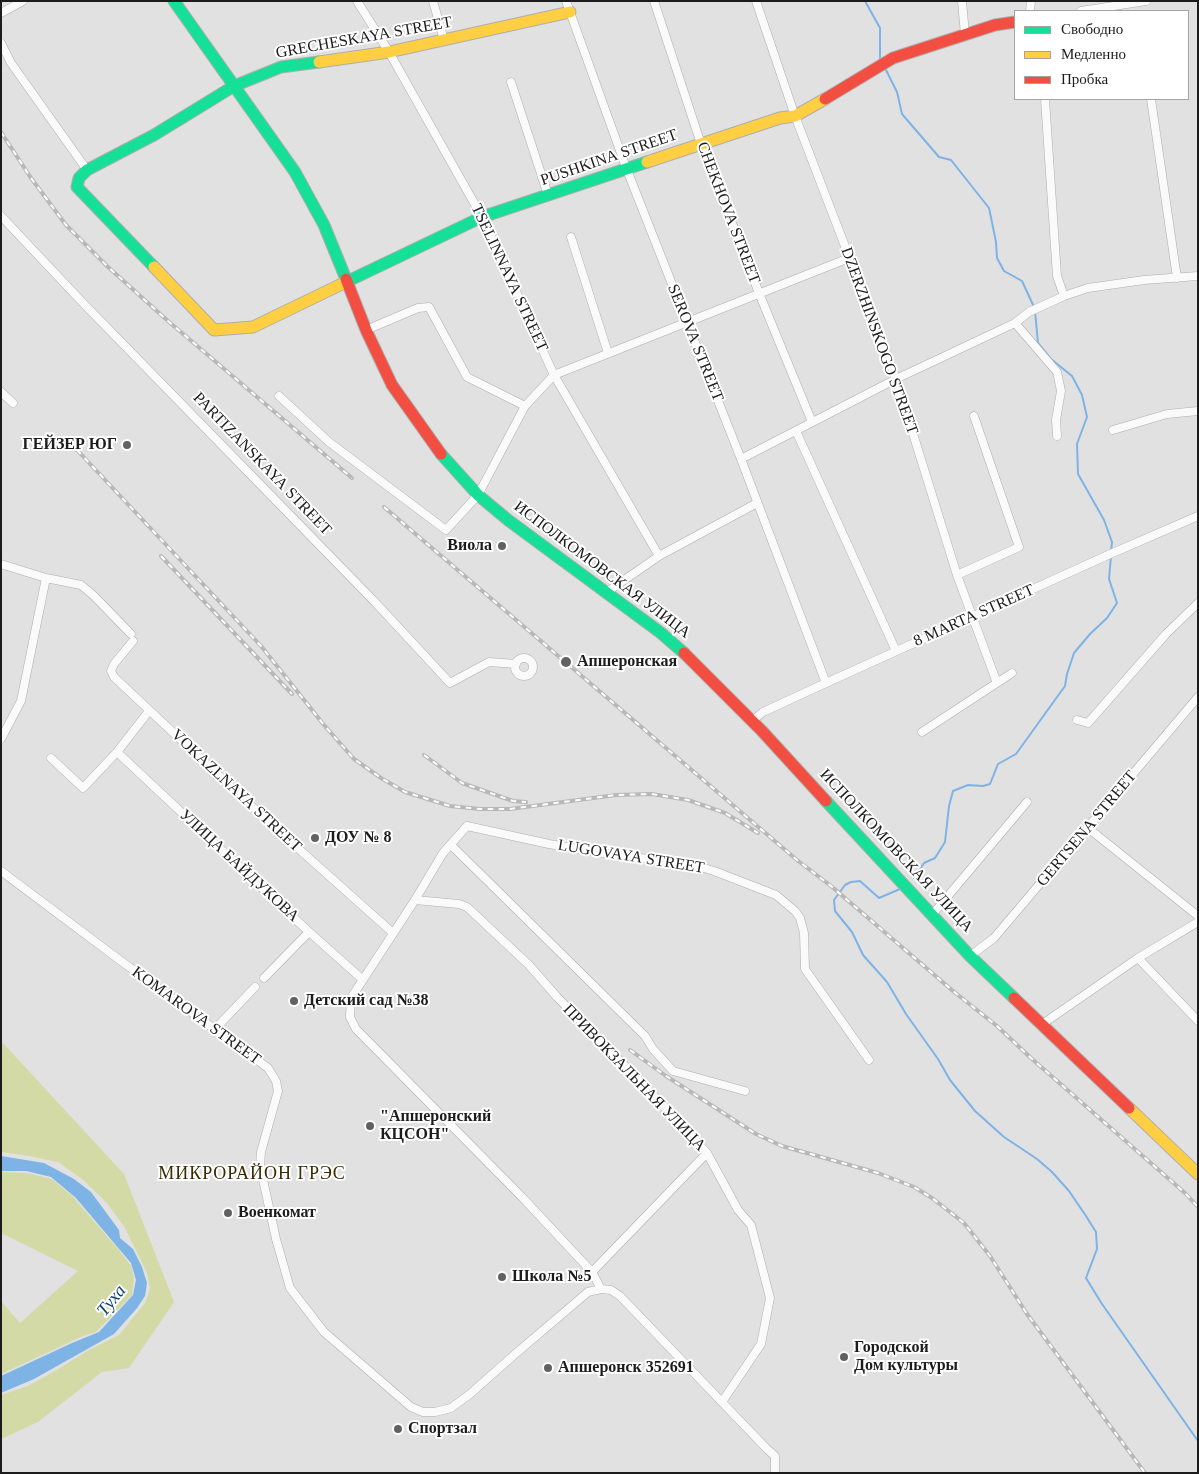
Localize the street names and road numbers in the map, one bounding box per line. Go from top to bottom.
street label: GRECHESKAYA STREET [274,13,454,63]
street label: PUSHKINA STREET [538,126,680,190]
street label: CHEKHOVA STREET [692,139,764,287]
street label: TSELINNAYA STREET [466,201,552,355]
street label: DZERZHINSKOGO STREET [836,245,922,437]
street label: SEROVA STREET [663,282,727,404]
street label: PARTIZANSKAYA STREET [189,389,335,539]
street label: ИСПОЛКОМОВСКАЯ УЛИЦА [510,497,694,643]
street label: 8 MARTA STREET [911,581,1037,651]
street label: VOKAZLNAYA STREET [167,726,305,856]
street label: ИСПОЛКОМОВСКАЯ УЛИЦА [815,765,977,937]
street label: GERTSENA STREET [1033,767,1141,891]
street label: УЛИЦА БАЙДУКОВА [175,806,303,926]
street label: LUGOVAYA STREET [556,836,706,878]
street label: KOMAROVA STREET [128,963,264,1069]
street label: ПРИВОКЗАЛЬНАЯ УЛИЦА [559,1000,709,1156]

